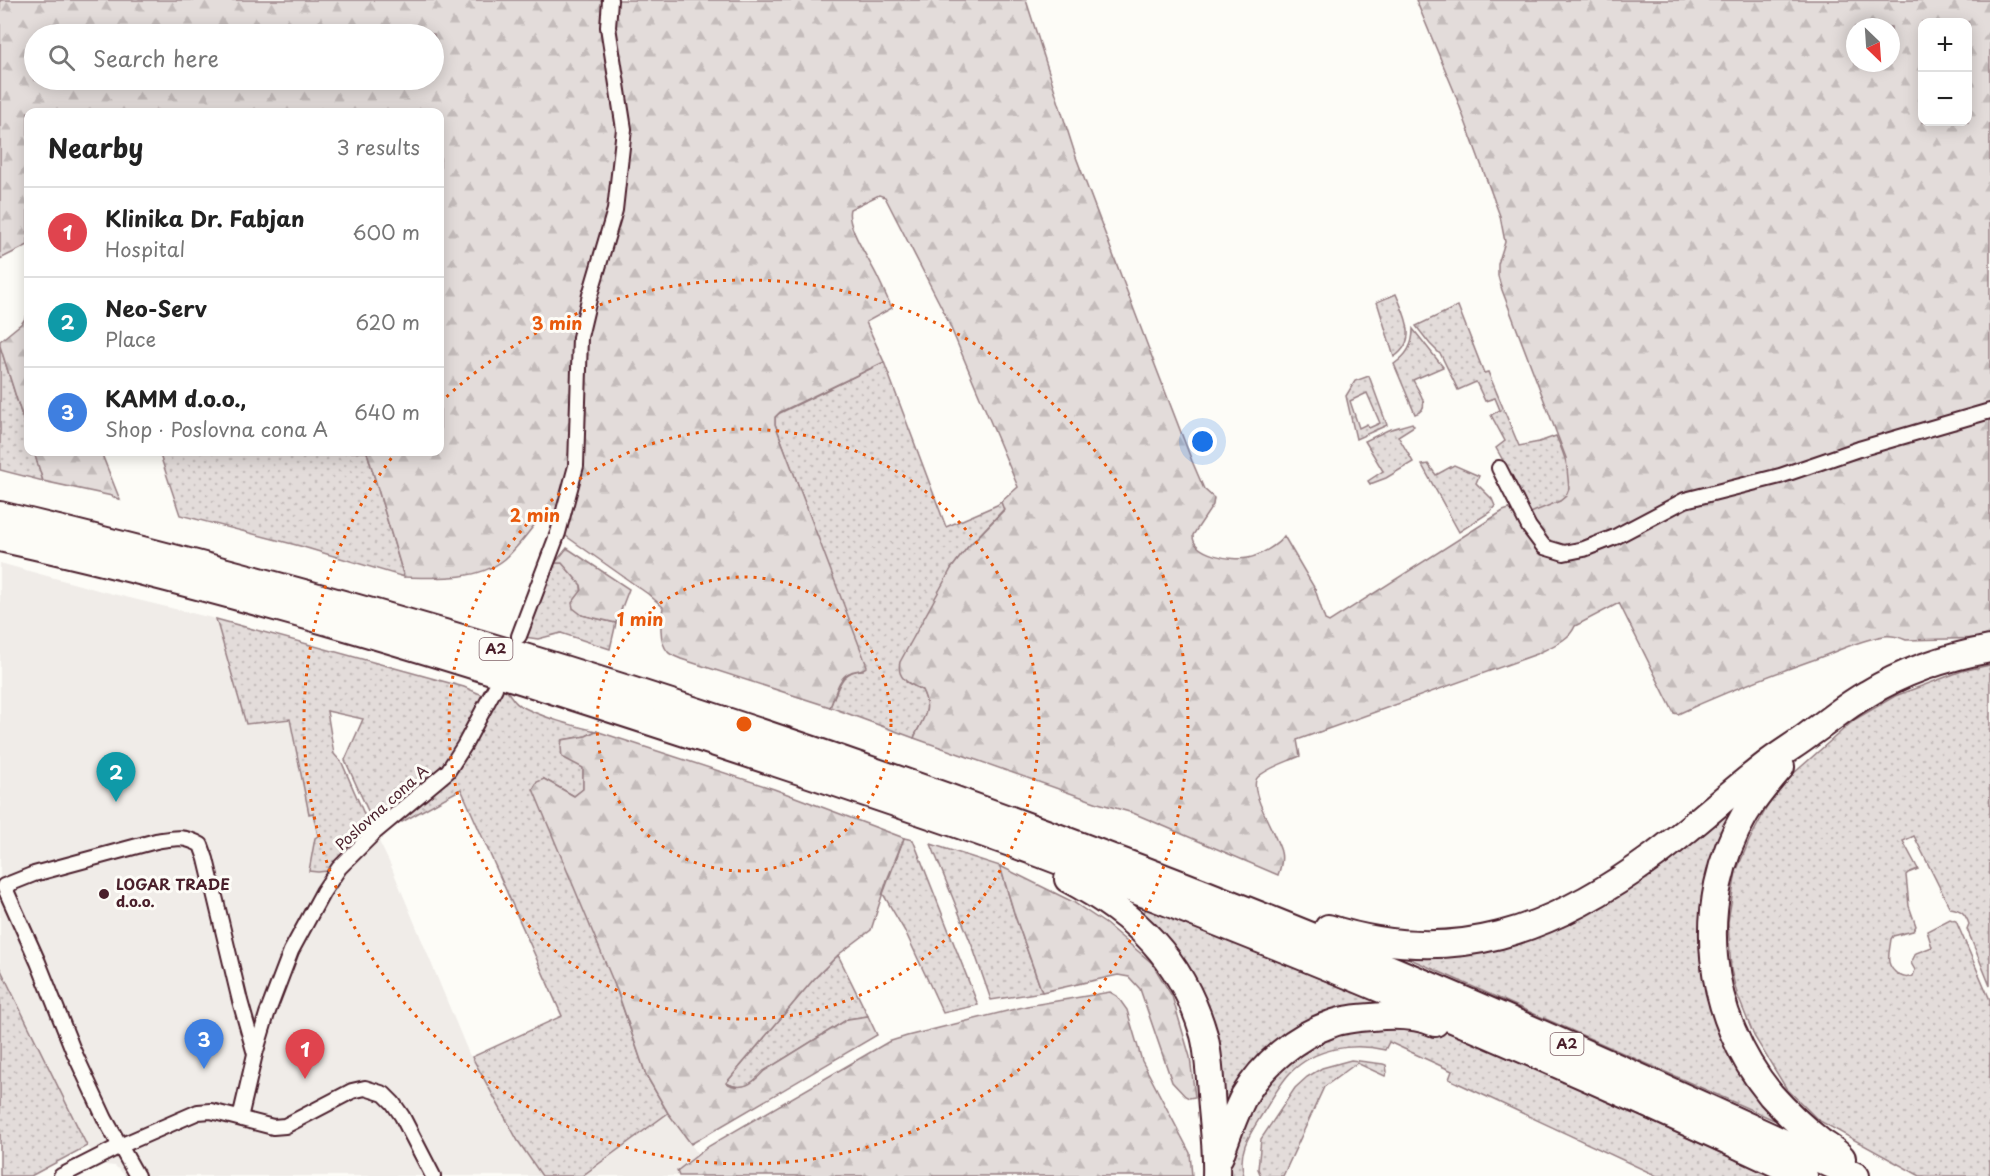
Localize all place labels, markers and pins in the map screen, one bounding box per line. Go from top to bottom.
centre of rings [734,714,754,734]
pin: 2 [96,752,136,802]
place label: LOGAR TRADE d.o.o. [116,872,230,912]
marker: LOGAR TRADE d.o.o. [97,887,111,901]
pin: 3 [184,1020,224,1069]
pin: 1 [286,1030,324,1079]

